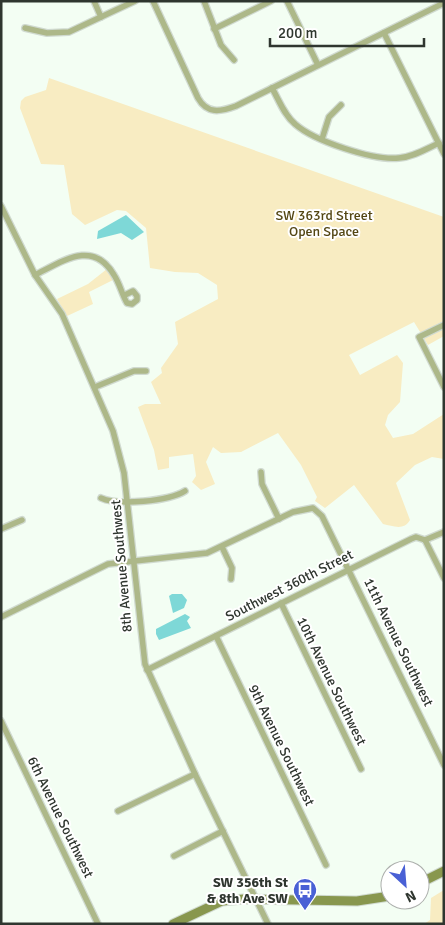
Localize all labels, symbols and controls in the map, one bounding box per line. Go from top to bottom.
scale bar [270,15,424,47]
text: 200 m [278,24,318,42]
park label: SW 363rd Street Open Space [275,207,373,240]
street label: 8th Avenue Southwest [107,499,136,633]
street label: Southwest 360th Street [223,546,356,625]
street label: 11th Avenue Southwest [360,575,437,709]
street label: 10th Avenue Southwest [293,614,370,748]
street label: 9th Avenue Southwest [245,682,318,809]
street label: 6th Avenue Southwest [24,754,97,881]
north arrow [380,860,430,910]
place label: SW 356th St & 8th Ave SW [207,874,289,907]
bus stop icon: SW 356th St & 8th Ave SW [292,877,318,911]
text: N [402,886,419,906]

